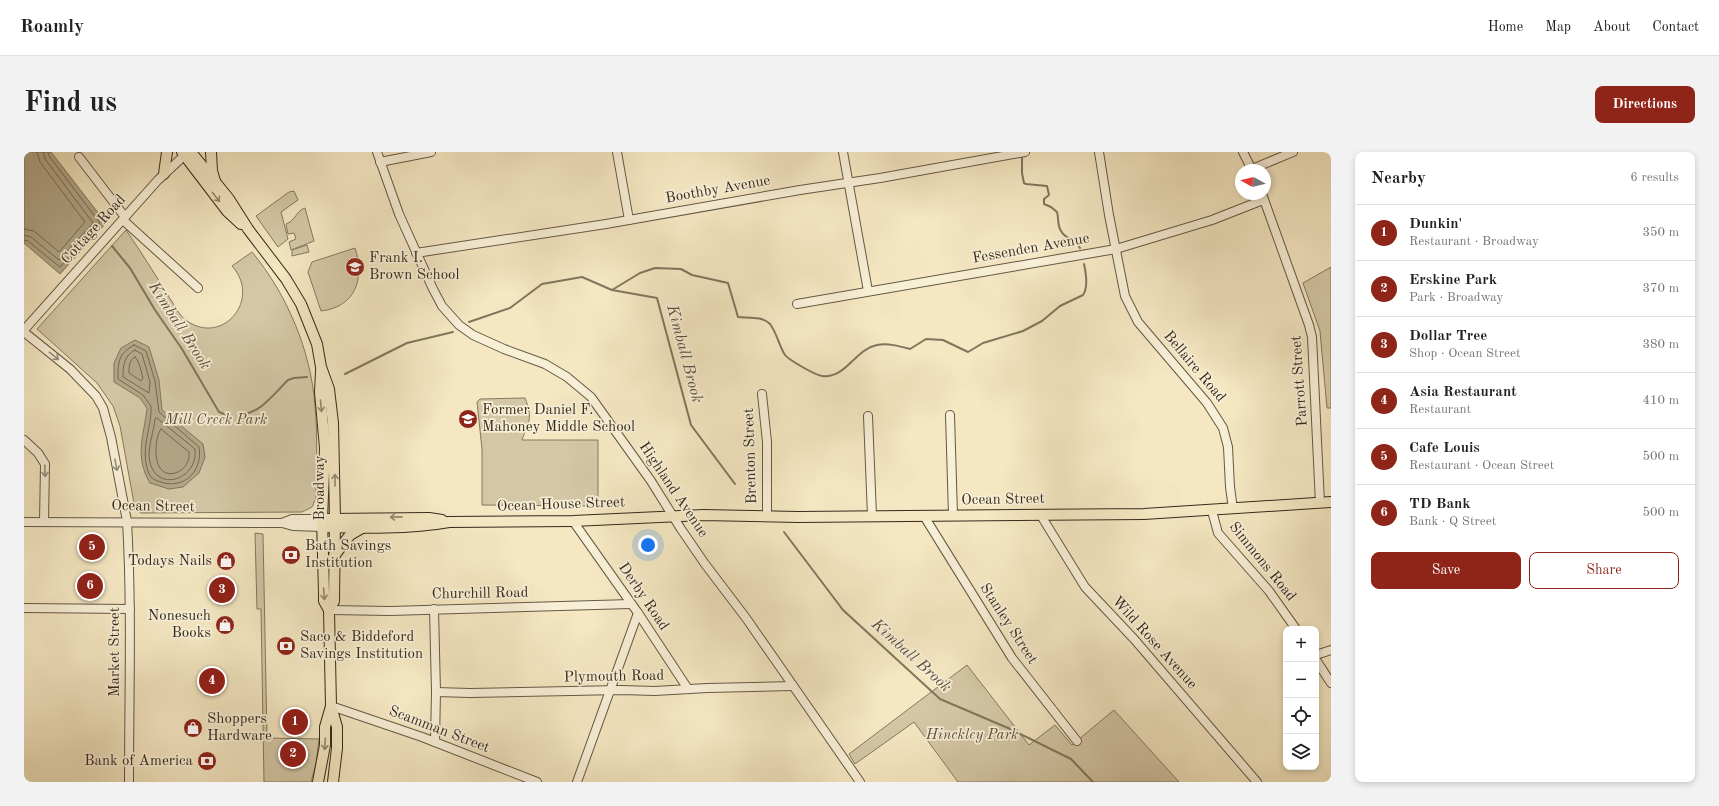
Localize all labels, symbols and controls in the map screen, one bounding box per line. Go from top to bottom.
text: Roamly [20,18,84,37]
text: Home [1488,20,1523,34]
text: Map [1545,20,1571,34]
text: About [1593,20,1630,34]
text: Contact [1652,20,1699,34]
button: Directions [1595,86,1695,123]
text: Find us [24,90,117,118]
north arrow [1235,164,1271,200]
text: Nearby [1371,170,1426,187]
text: 6 results [1630,171,1679,184]
street label: Boothby Avenue [664,173,772,207]
street label: Cottage Road [59,192,129,268]
one-way arrow [212,192,221,203]
text: Dunkin' [1409,217,1462,232]
text: 1 [1380,226,1388,239]
text: 350 m [1642,226,1679,239]
street label: Fessenden Avenue [971,231,1091,267]
text: Restaurant · Broadway [1409,235,1539,248]
place label: Frank I. Brown School [369,251,460,283]
school or university icon: Frank I. Brown School [344,256,366,278]
text: Erskine Park [1409,273,1497,288]
water label: Kimball Brook [144,278,213,373]
text: 2 [1380,282,1388,295]
text: 370 m [1642,282,1679,295]
text: Park · Broadway [1409,291,1503,304]
water label: Kimball Brook [663,302,705,405]
street label: Bellaire Road [1160,329,1228,405]
text: Dollar Tree [1409,329,1487,344]
street label: Parrott Street [1289,335,1311,427]
text: 3 [1380,338,1388,351]
text: 380 m [1642,338,1679,351]
text: Shop · Ocean Street [1409,347,1521,360]
one-way arrow [49,352,60,361]
text: Asia Restaurant [1409,385,1517,400]
text: 4 [1380,394,1388,407]
text: 410 m [1642,394,1679,407]
one-way arrow [317,399,324,412]
place label: Former Daniel F. Mahoney Middle School [482,403,635,435]
text: Restaurant [1409,403,1471,416]
school or university icon: Former Daniel F. Mahoney Middle School [457,408,479,430]
street label: Brenton Street [742,408,760,504]
park label: Mill Creek Park [164,413,267,428]
street label: Highland Avenue [636,440,710,540]
text: Cafe Louis [1409,441,1480,456]
text: 5 [1380,450,1388,463]
text: 500 m [1642,450,1679,463]
street label: Broadway [313,455,328,521]
one-way arrow [113,458,121,471]
text: Restaurant · Ocean Street [1409,459,1554,472]
one-way arrow [41,464,49,477]
one-way arrow [331,474,339,487]
street label: Ocean Street [961,492,1045,508]
street label: Ocean House Street [497,495,625,515]
text: TD Bank [1409,497,1471,512]
street label: Ocean Street [111,499,195,515]
text: 6 [1380,506,1388,519]
text: 500 m [1642,506,1679,519]
one-way arrow [390,514,403,521]
text: Bank · Q Street [1409,515,1496,528]
street label: Simmons Road [1226,520,1298,604]
pin: 5 [79,532,105,562]
your location [638,535,658,555]
place label: Bath Savings Institution [305,539,391,571]
bank icon: Bath Savings Institution [280,544,302,566]
shop icon: Todays Nails [215,550,237,572]
button: Save [1371,552,1521,589]
button: Share [1529,552,1679,589]
place label: Todays Nails [128,554,212,569]
street label: Derby Road [615,560,671,634]
pin: 6 [77,571,103,601]
pin: 3 [209,575,235,605]
street label: Stanley Street [976,581,1040,667]
street label: Churchill Road [431,586,529,602]
one-way arrow [320,587,328,600]
street label: Wild Rose Avenue [1109,594,1199,692]
street label: Market Street [108,607,123,697]
place label: Nonesuch Books [148,609,211,641]
shop icon: Nonesuch Books [214,614,236,636]
water label: Kimball Brook [867,616,954,696]
map controls [1283,626,1319,770]
button: + [1283,626,1319,662]
place label: Saco & Biddeford Savings Institution [300,630,423,662]
bank icon: Saco & Biddeford Savings Institution [275,635,297,657]
button: − [1283,662,1319,698]
pin: 4 [199,666,225,696]
street label: Plymouth Road [564,669,665,685]
button: locate [1283,698,1319,734]
street label: Scamman Street [387,704,491,756]
pin: 1 [282,707,308,737]
place label: Shoppers Hardware [207,712,272,744]
shop icon: Shoppers Hardware [182,717,204,739]
park label: Hinckley Park [925,728,1018,743]
button: layers [1283,734,1319,770]
one-way arrow [321,737,328,750]
pin: 2 [280,739,306,769]
bank icon: Bank of America [196,750,218,772]
place label: Bank of America [84,754,194,769]

